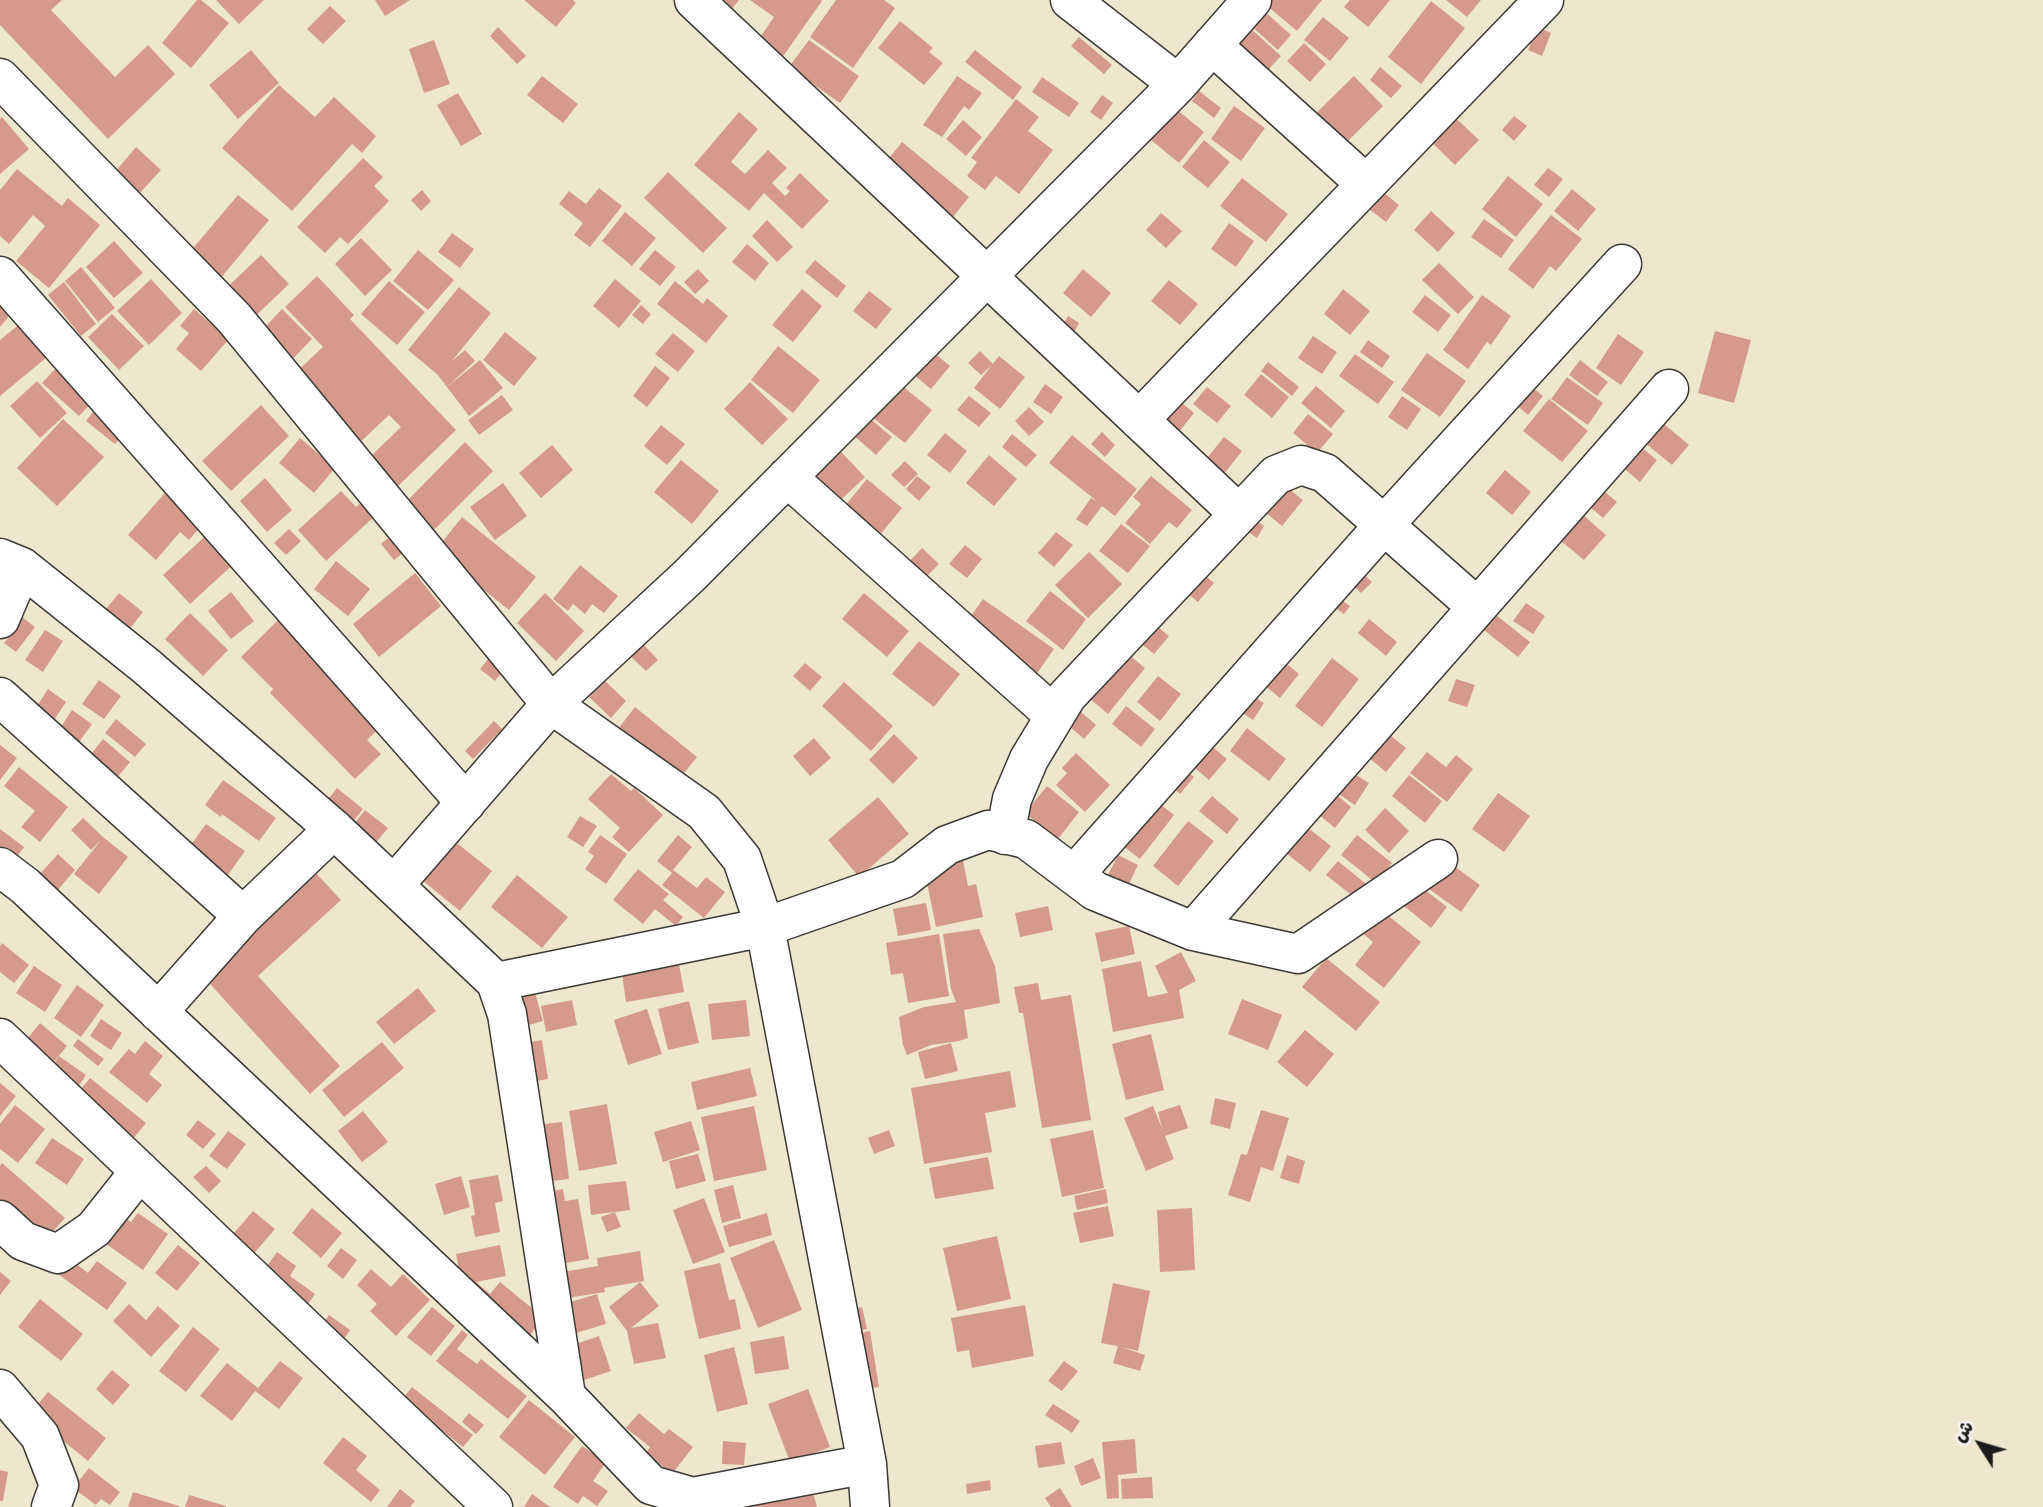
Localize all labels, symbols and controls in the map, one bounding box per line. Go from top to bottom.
north arrow [1945,1409,2015,1479]
text: ش [1943,1413,1982,1449]

